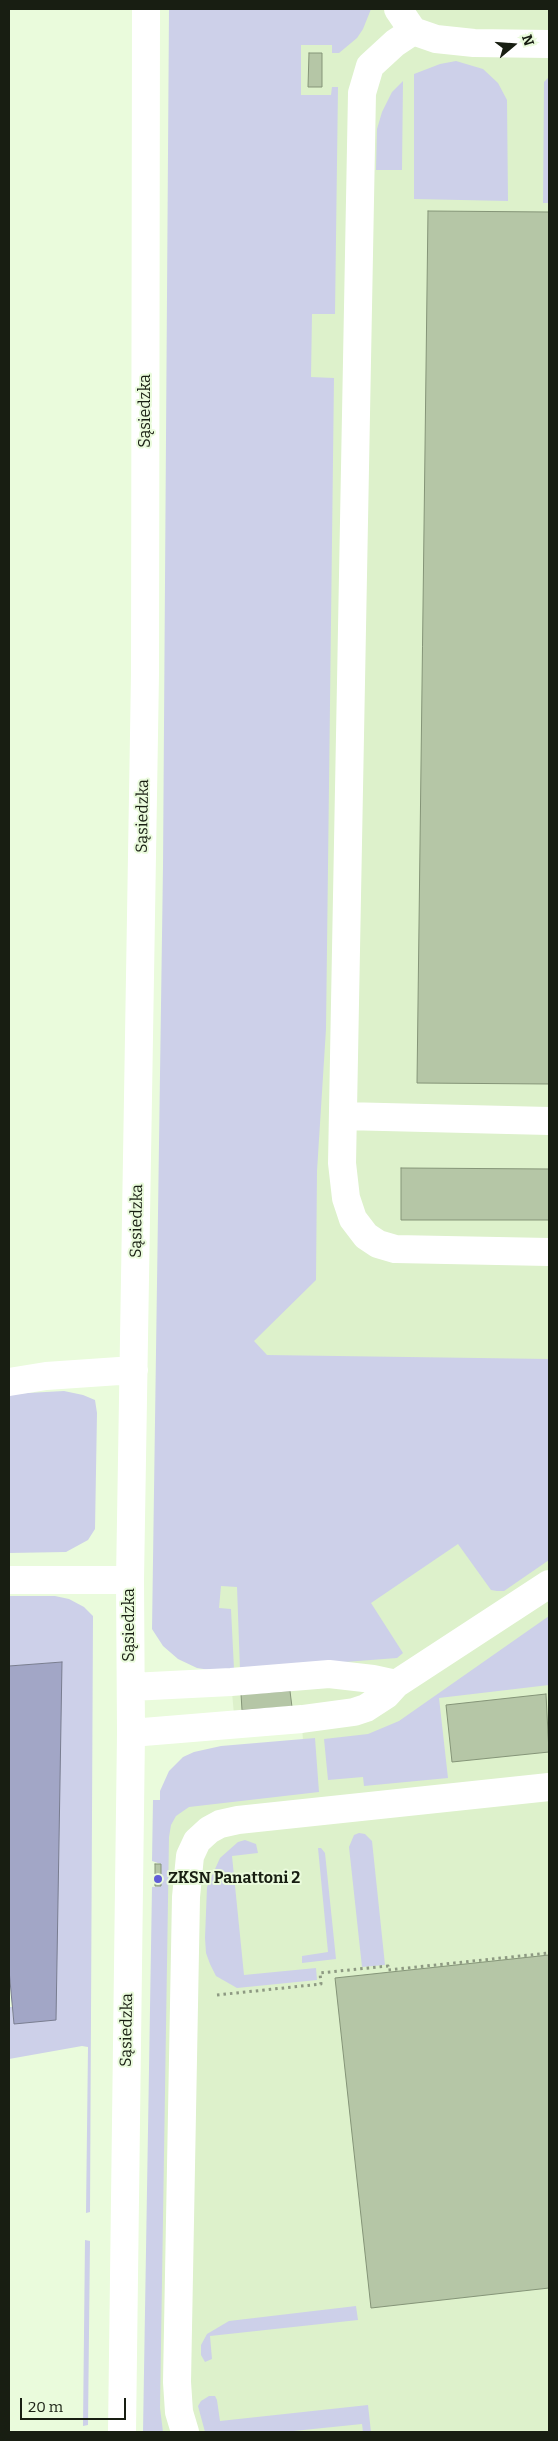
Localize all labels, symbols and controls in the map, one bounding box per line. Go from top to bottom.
north arrow [488,20,538,70]
text: N [518,32,537,48]
street label: Sąsiedzka [136,374,156,448]
street label: Sąsiedzka [133,779,153,853]
street label: Sąsiedzka [127,1184,147,1258]
street label: Sąsiedzka [120,1588,140,1662]
place label: ZKSN Panattoni 2 [168,1869,300,1889]
marker: ZKSN Panattoni 2 [152,1873,164,1885]
street label: Sąsiedzka [117,1993,137,2067]
scale bar [22,2388,129,2420]
text: 20 m [28,2398,63,2416]

